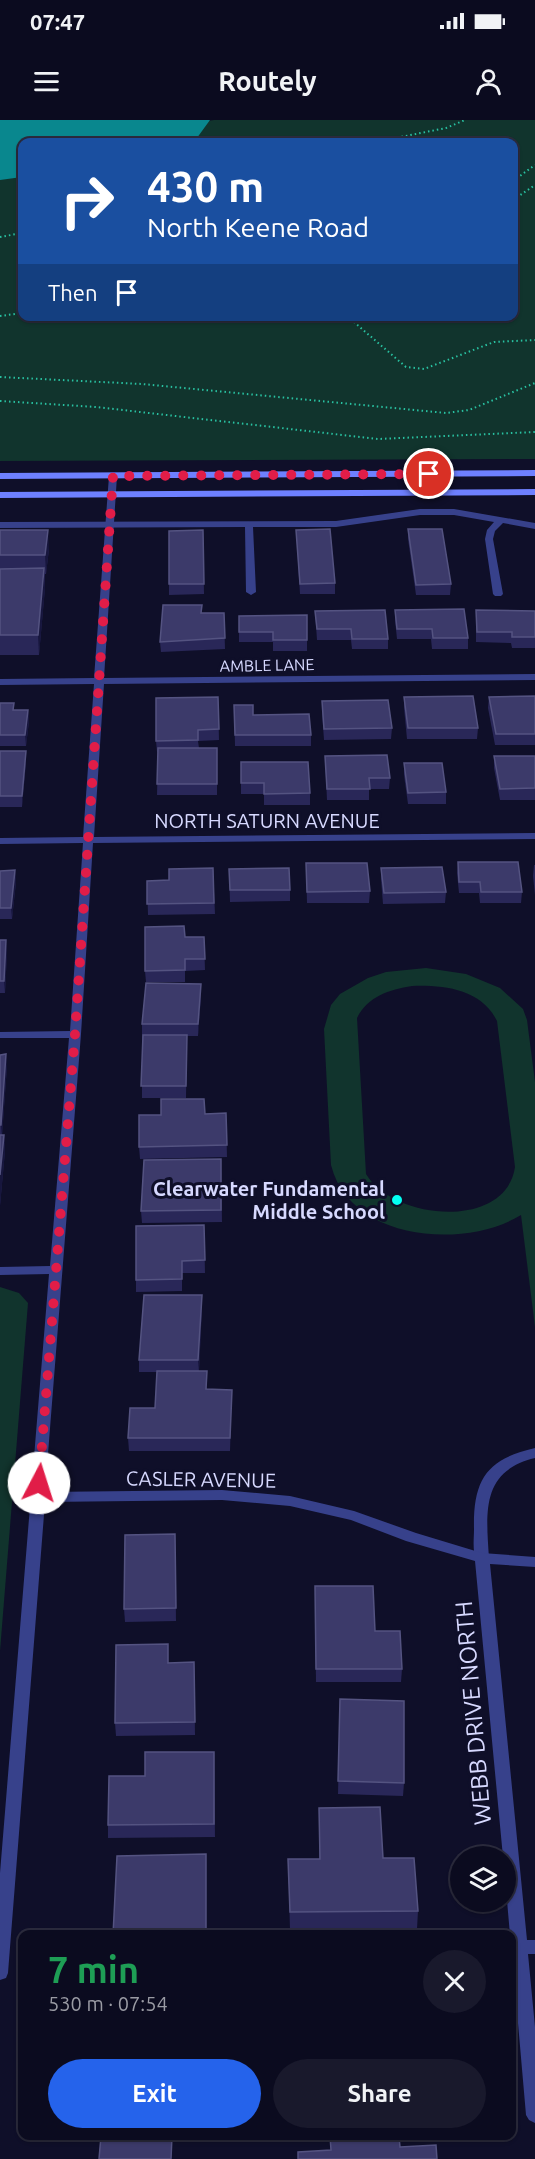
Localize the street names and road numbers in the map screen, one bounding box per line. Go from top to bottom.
street label: AMBLE LANE [220,655,314,675]
street label: NORTH SATURN AVENUE [154,809,380,832]
street label: CASLER AVENUE [126,1466,276,1492]
street label: WEBB DRIVE NORTH [450,1600,496,1826]

